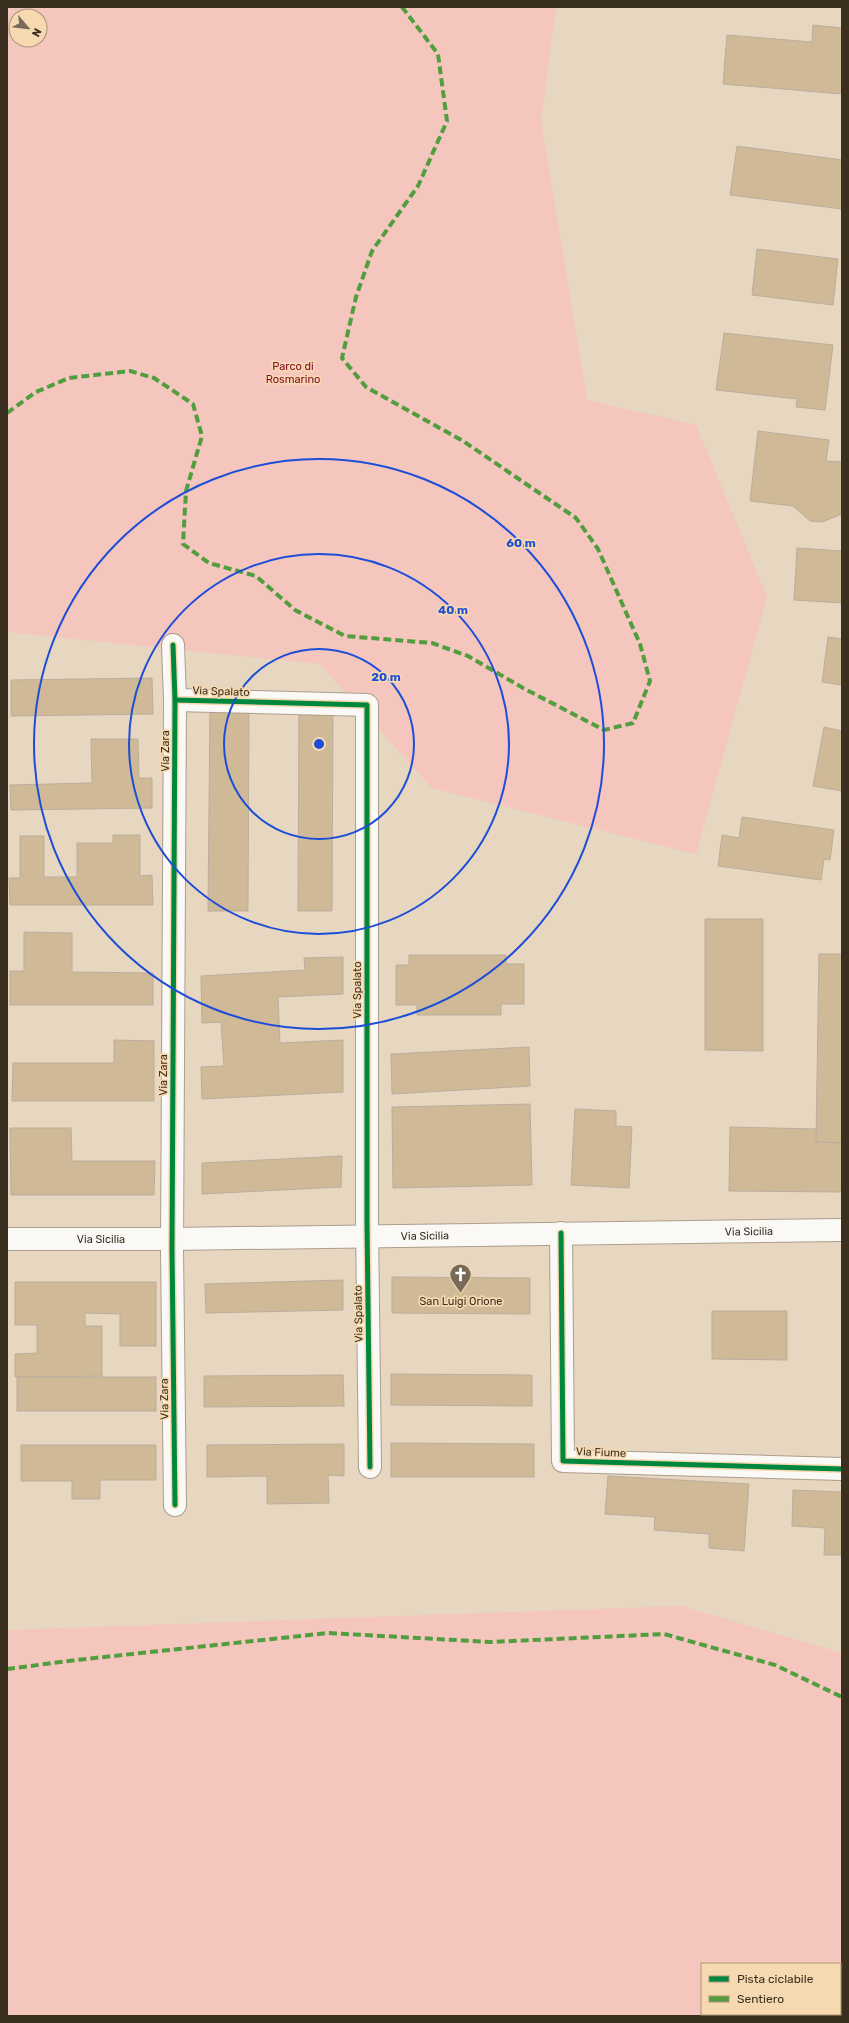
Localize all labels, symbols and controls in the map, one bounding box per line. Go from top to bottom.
north arrow [8,8,48,48]
text: N [29,26,44,39]
park label: Parco di Rosmarino [266,360,320,386]
text: 60 m [506,536,536,550]
text: 40 m [438,603,468,617]
text: 20 m [371,670,401,684]
street label: Via Spalato [192,684,250,699]
street label: Via Zara [159,730,172,772]
centre of rings [312,737,326,751]
street label: Via Spalato [351,961,364,1019]
street label: Via Zara [157,1054,170,1096]
street label: Via Sicilia [725,1225,773,1239]
street label: Via Sicilia [401,1229,449,1243]
street label: Via Sicilia [77,1233,125,1246]
church icon: San Luigi Orione [448,1262,474,1295]
street label: Via Spalato [352,1285,365,1343]
place label: San Luigi Orione [420,1295,502,1308]
street label: Via Zara [158,1378,171,1420]
street label: Via Fiume [576,1445,626,1460]
legend [701,1963,841,2015]
text: Pista ciclabile [737,1972,814,1986]
text: Sentiero [737,1992,784,2006]

